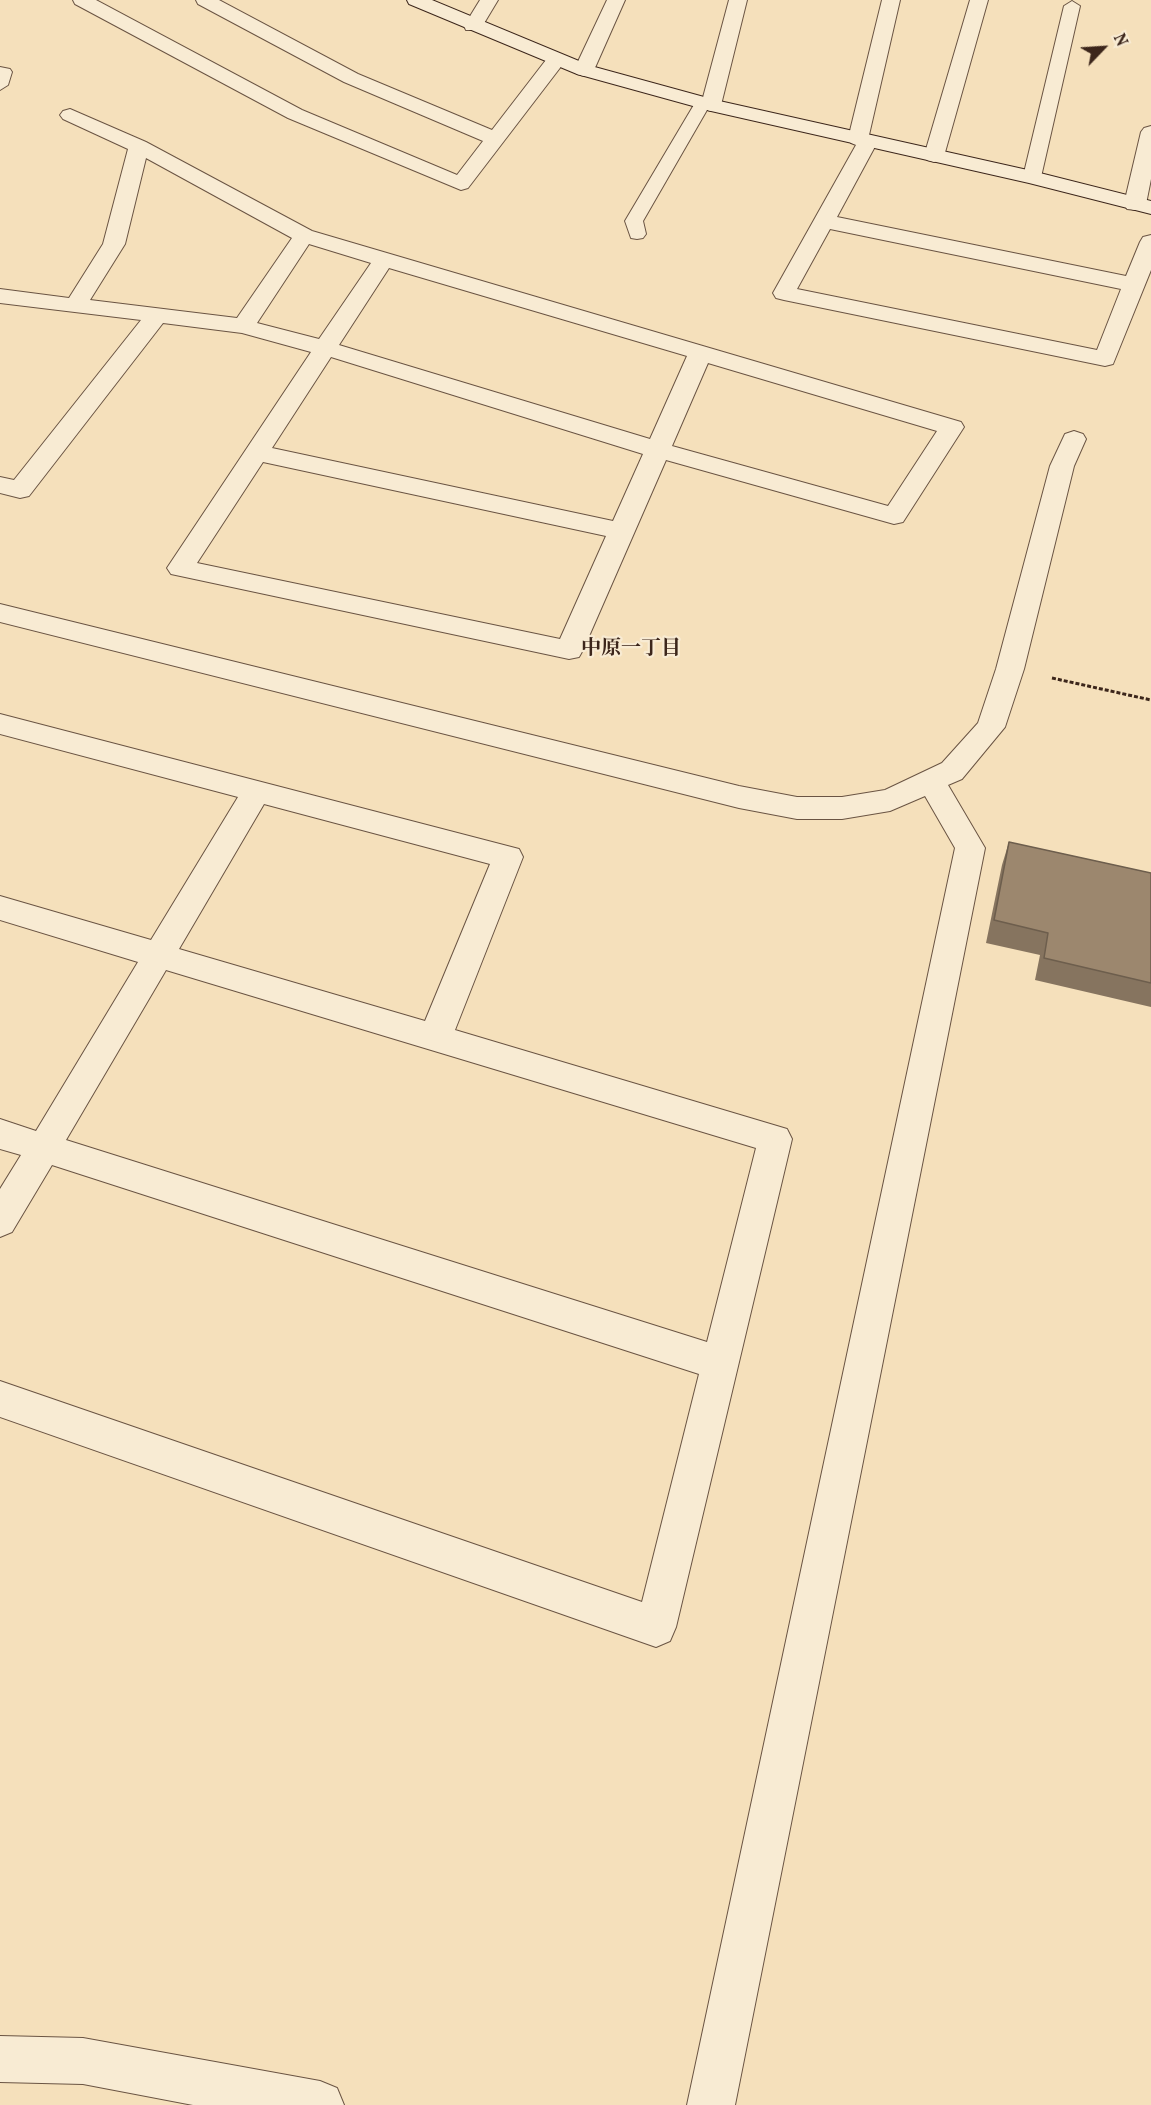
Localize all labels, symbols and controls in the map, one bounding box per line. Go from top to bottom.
north arrow [1073,18,1133,78]
text: N [1107,30,1132,50]
district label: 中原一丁目 [581,638,681,662]

